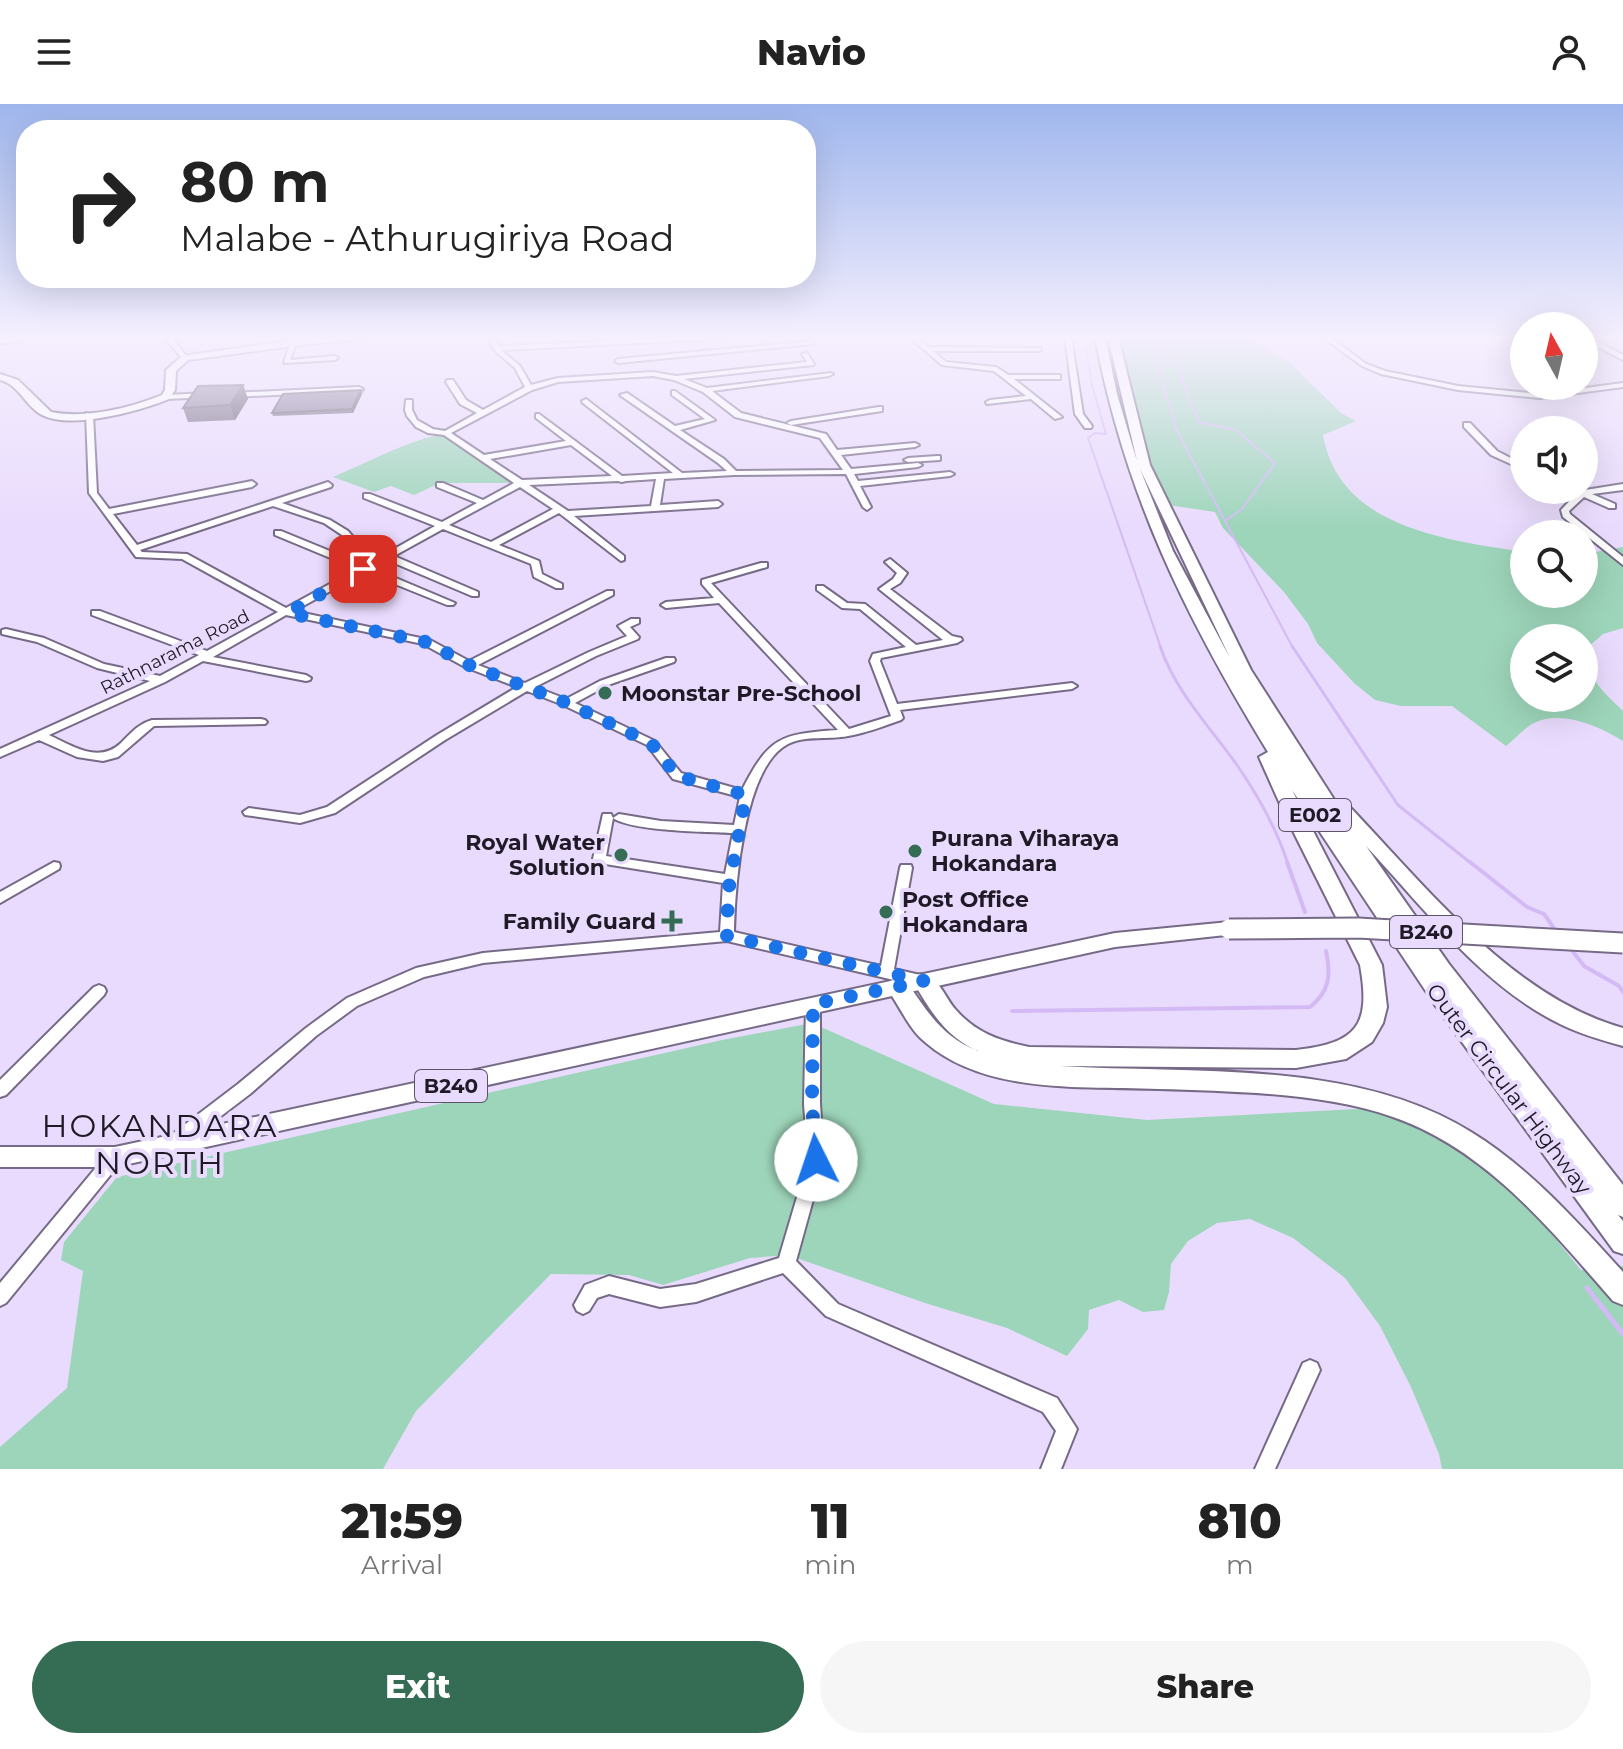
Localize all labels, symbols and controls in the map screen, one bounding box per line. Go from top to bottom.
icon: menu [32,30,76,74]
text: Navio [757,30,866,74]
icon: person [1547,30,1591,74]
text: 80 m [180,148,330,216]
icon: right [48,152,152,256]
text: Malabe - Athurugiriya Road [180,216,674,260]
north arrow [1510,312,1598,400]
map controls [1510,312,1598,712]
button: sound [1510,416,1598,504]
button: search [1510,520,1598,608]
pin [329,535,397,603]
icon: arrive [341,547,385,591]
street label: Rathnarama Road [97,605,253,699]
button: layers [1510,624,1598,712]
place label: Moonstar Pre-School [621,680,861,707]
marker: Moonstar Pre-School [596,684,614,702]
road number: E002 [1279,799,1351,831]
place label: Purana Viharaya Hokandara [931,825,1119,877]
place label: Royal Water Solution [465,829,605,881]
marker: Purana Viharaya Hokandara [906,842,924,860]
marker: Royal Water Solution [612,846,630,864]
place label: Post Office Hokandara [902,886,1029,938]
marker: Post Office Hokandara [877,903,895,921]
place label: Family Guard [503,908,656,935]
marker: Family Guard [663,912,681,930]
road number: B240 [1390,916,1462,948]
street label: Outer Circular Highway [1421,978,1597,1200]
road number: B240 [415,1070,487,1102]
district label: HOKANDARA NORTH [42,1106,278,1182]
position arrow [774,1118,858,1202]
text: 21:59 [341,1492,463,1550]
text: 11 [811,1492,850,1550]
text: 810 [1197,1492,1282,1550]
text: Arrival [361,1549,443,1581]
text: min [804,1549,856,1581]
text: m [1226,1549,1253,1581]
button: Exit [32,1641,804,1733]
button: Share [820,1641,1591,1733]

